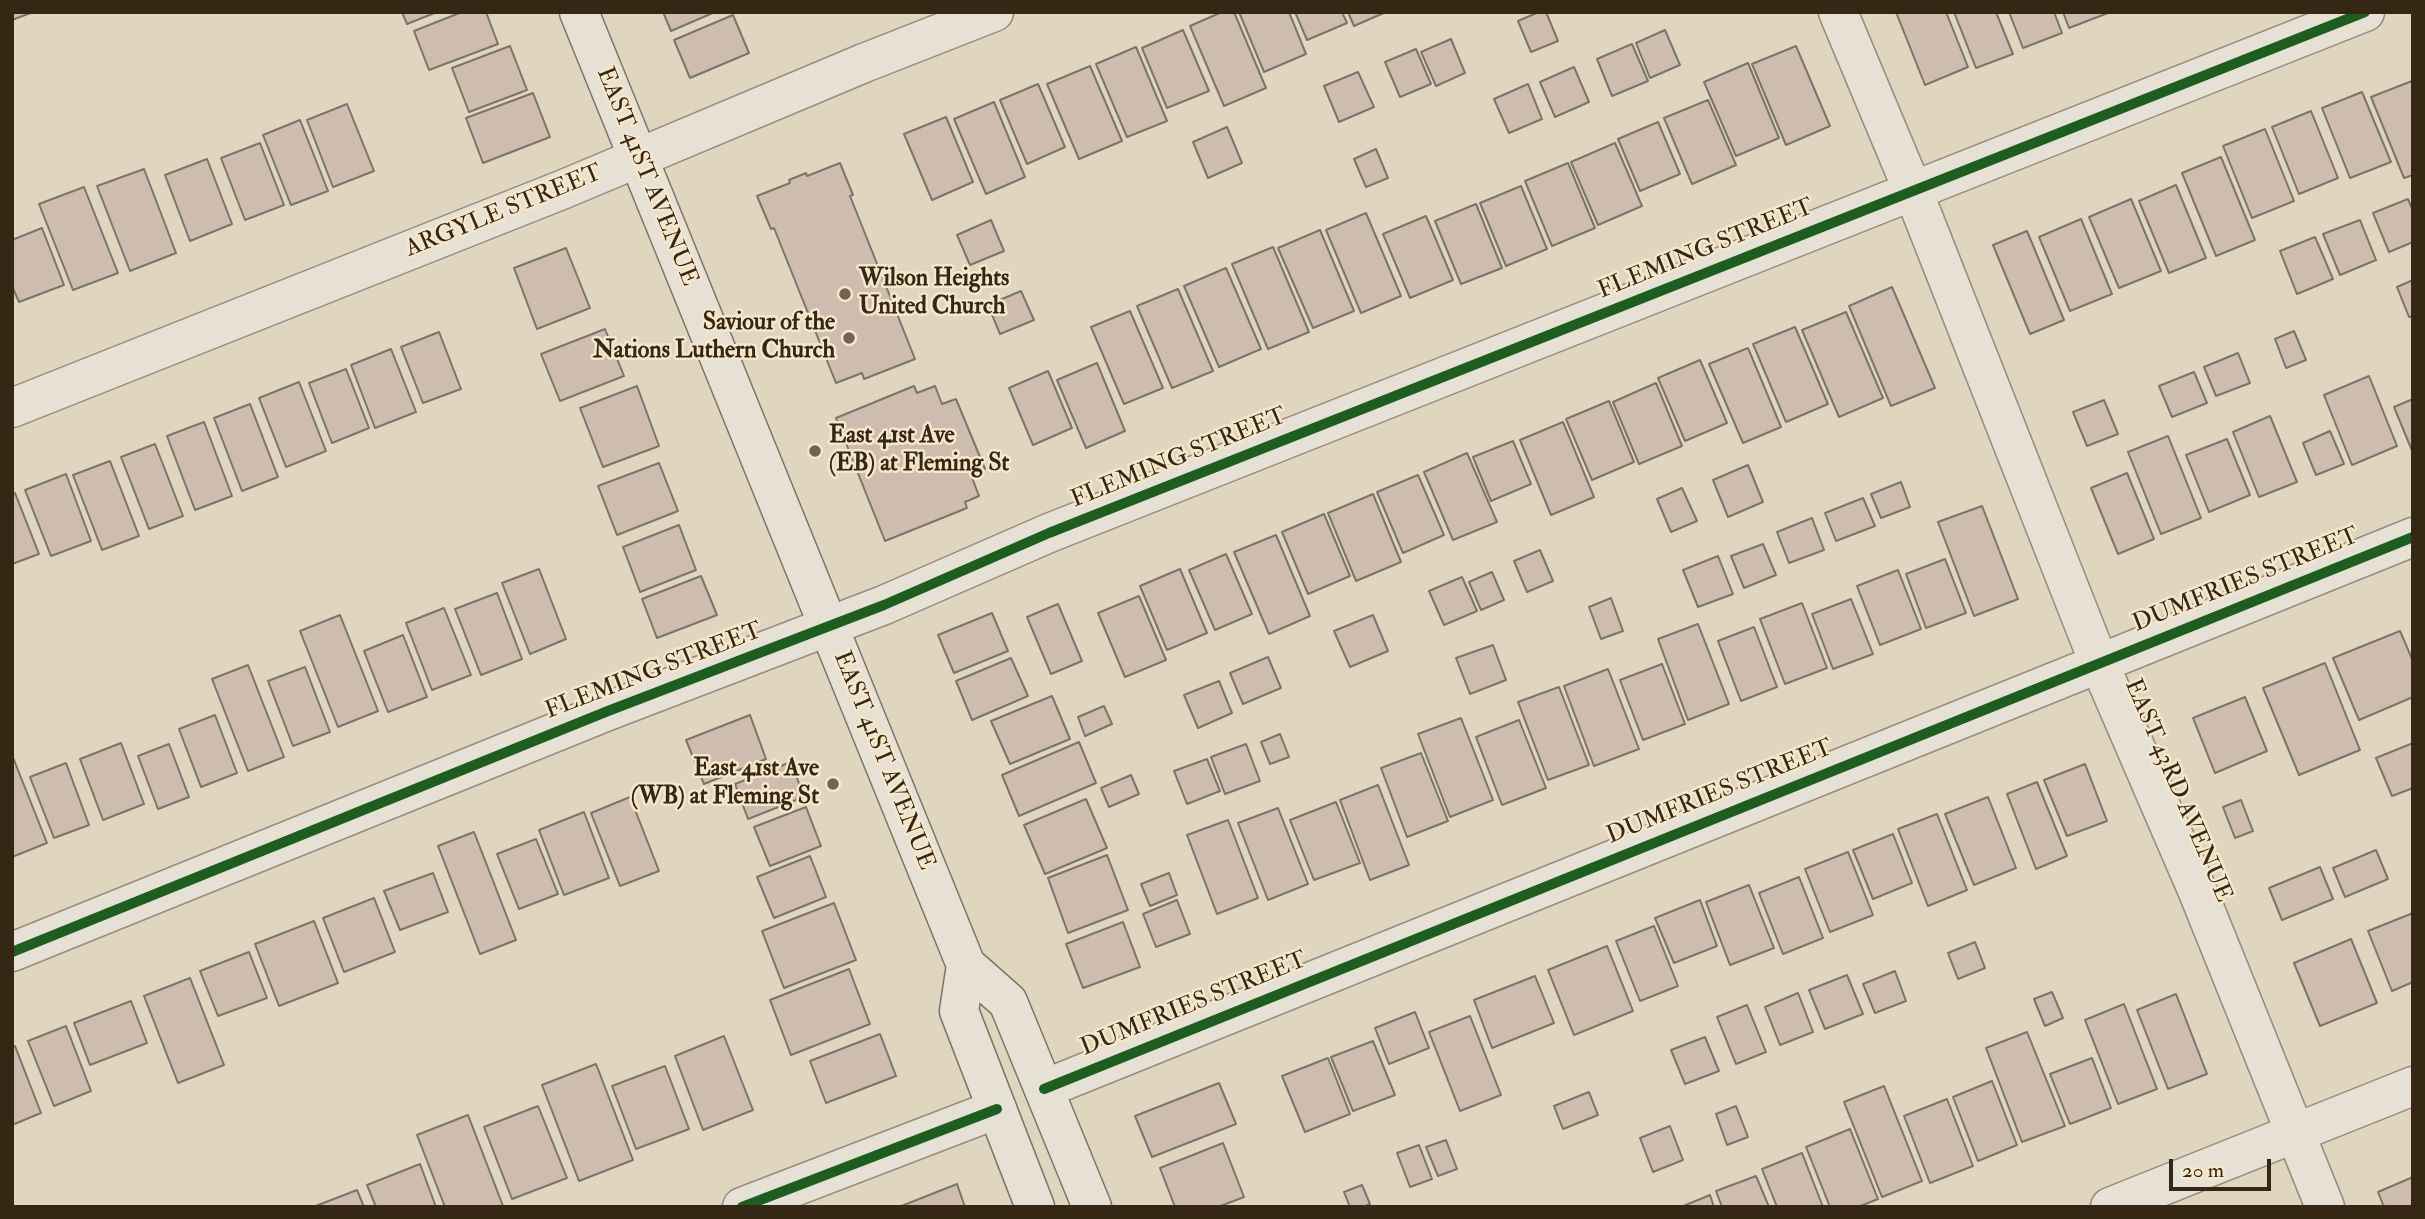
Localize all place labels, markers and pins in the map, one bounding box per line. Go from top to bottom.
place label: Wilson Heights United Church [859,266,1009,322]
marker: Wilson Heights United Church [837,286,853,302]
place label: Saviour of the Nations Luthern Church [593,310,835,366]
marker: Saviour of the Nations Luthern Church [841,330,857,346]
place label: East 41st Ave (EB) at Fleming St [829,423,1009,479]
marker: East 41st Ave (EB) at Fleming St [807,443,823,459]
place label: East 41st Ave (WB) at Fleming St [631,756,819,812]
marker: East 41st Ave (WB) at Fleming St [825,776,841,792]

